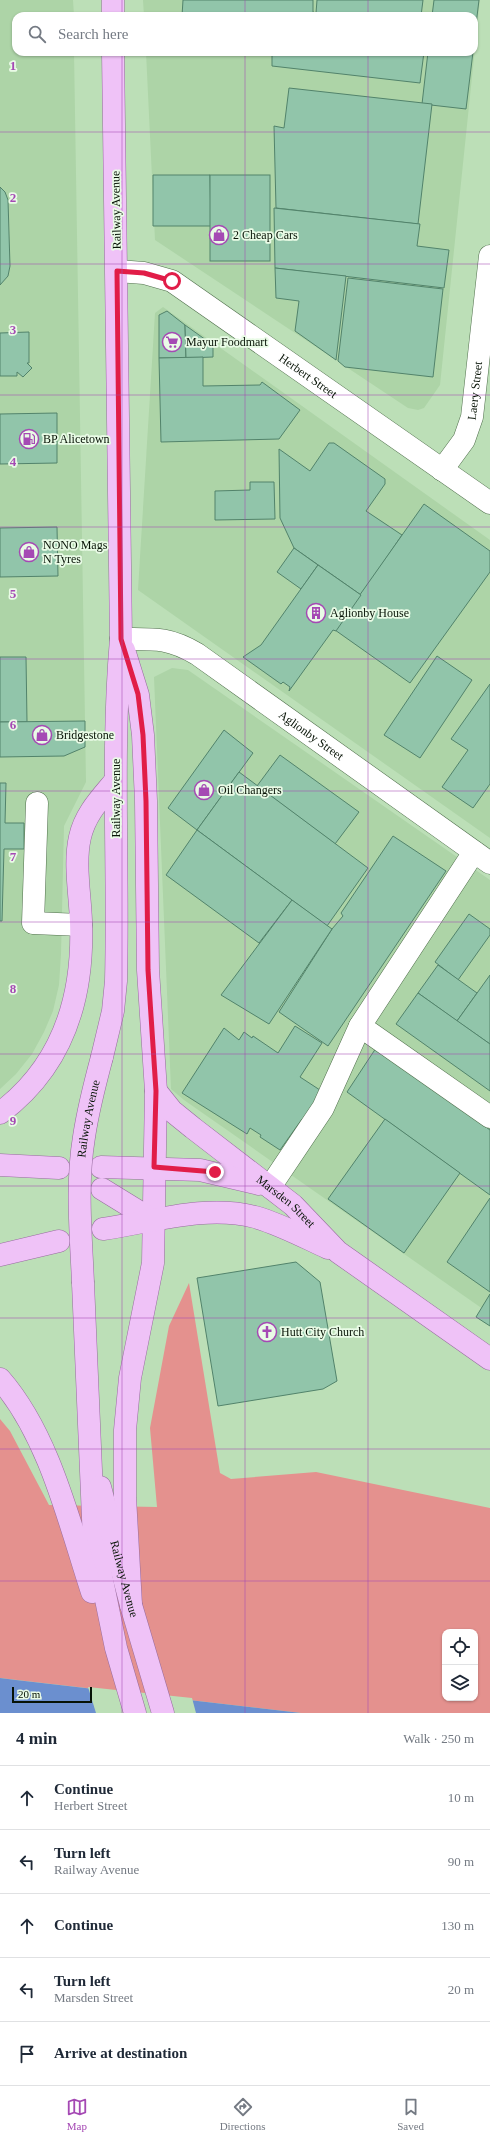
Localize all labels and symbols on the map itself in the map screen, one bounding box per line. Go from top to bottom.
text: 1 [10,58,16,73]
street label: Railway Avenue [108,171,124,249]
text: 2 [10,190,16,205]
shop icon: 2 Cheap Cars [208,224,230,246]
place label: 2 Cheap Cars [233,228,298,242]
route start [163,272,181,290]
text: 3 [10,322,17,337]
supermarket icon: Mayur Foodmart [161,331,183,353]
place label: Mayur Foodmart [186,335,268,349]
street label: Herbert Street [276,351,340,401]
street label: Laery Street [465,360,485,421]
fuel station icon: BP Alicetown [18,428,40,450]
place label: BP Alicetown [43,432,110,446]
text: 4 [10,454,17,469]
place label: NONO Mags N Tyres [43,538,108,566]
shop icon: NONO Mags N Tyres [18,541,40,563]
text: 5 [10,586,17,601]
building icon: Aglionby House [305,602,327,624]
place label: Aglionby House [330,606,409,620]
street label: Aglionby Street [276,708,347,764]
text: 6 [10,717,17,732]
shop icon: Bridgestone [31,724,53,746]
place label: Bridgestone [56,728,114,742]
street label: Railway Avenue [109,759,123,837]
shop icon: Oil Changers [193,779,215,801]
place label: Oil Changers [218,783,282,797]
text: 7 [10,849,17,864]
text: 8 [10,981,17,996]
street label: Railway Avenue [74,1078,103,1158]
text: 9 [10,1113,17,1128]
route end [206,1163,224,1181]
street label: Marsden Street [254,1172,318,1231]
church icon: Hutt City Church [256,1321,278,1343]
place label: Hutt City Church [281,1325,364,1339]
street label: Railway Avenue [107,1539,141,1619]
scale bar [12,1685,92,1704]

